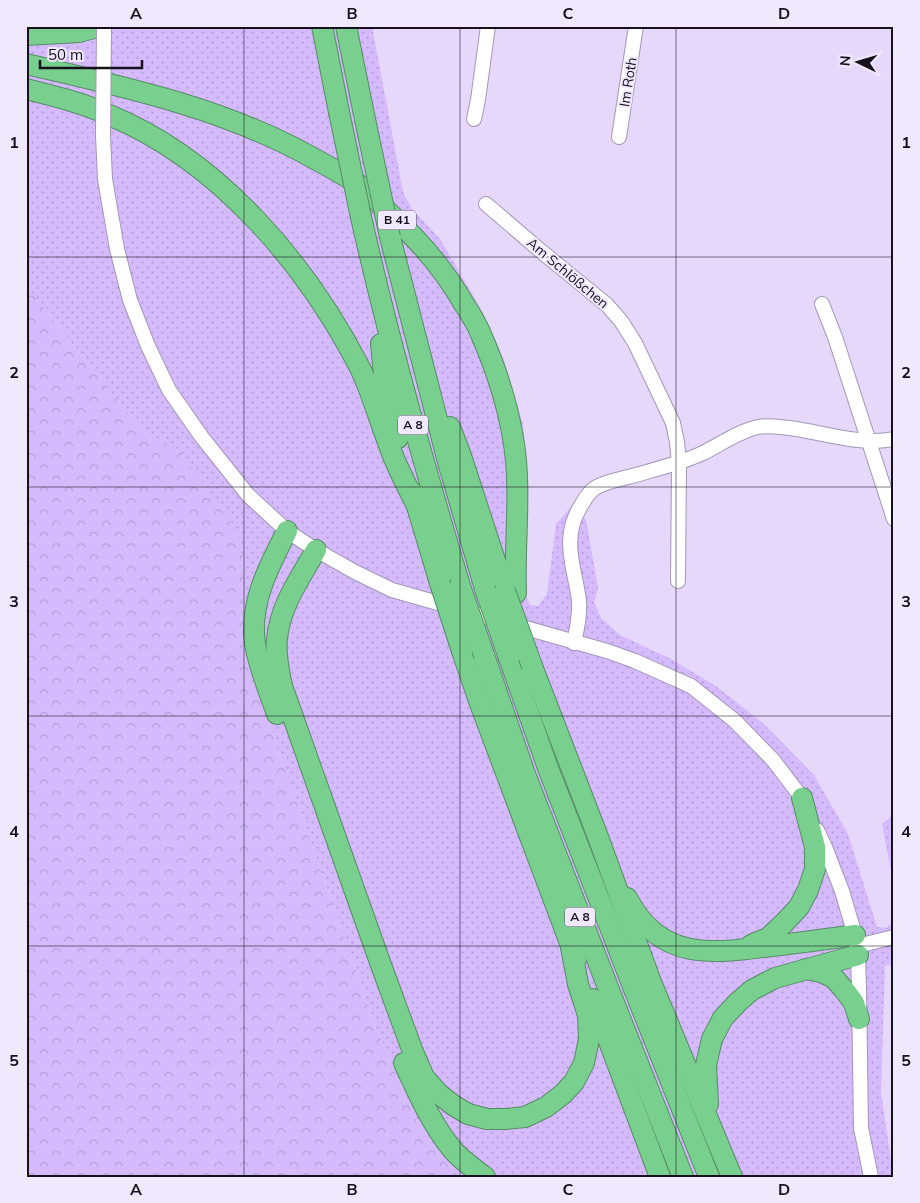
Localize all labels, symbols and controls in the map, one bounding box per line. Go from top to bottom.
text: A [130,3,142,23]
text: B [346,3,358,23]
text: C [563,3,574,23]
text: D [778,3,790,23]
scale bar [40,38,142,70]
north arrow [832,38,882,88]
text: 50 m [48,45,83,64]
text: N [836,55,854,67]
street label: Im Roth [615,56,641,108]
text: 1 [9,132,19,152]
text: 1 [901,132,911,152]
road number: B 41 [378,210,416,230]
street label: Am Schlößchen [523,234,613,312]
text: 2 [9,362,19,382]
text: 2 [901,362,911,382]
road number: A 8 [398,416,428,434]
text: 3 [9,591,19,611]
text: 3 [901,591,911,611]
text: 4 [9,821,19,841]
text: 4 [901,821,911,841]
road number: A 8 [565,908,595,926]
text: 5 [9,1050,19,1070]
text: 5 [901,1050,911,1070]
text: A [130,1179,142,1199]
text: B [346,1179,358,1199]
text: C [563,1179,574,1199]
text: D [778,1179,790,1199]

